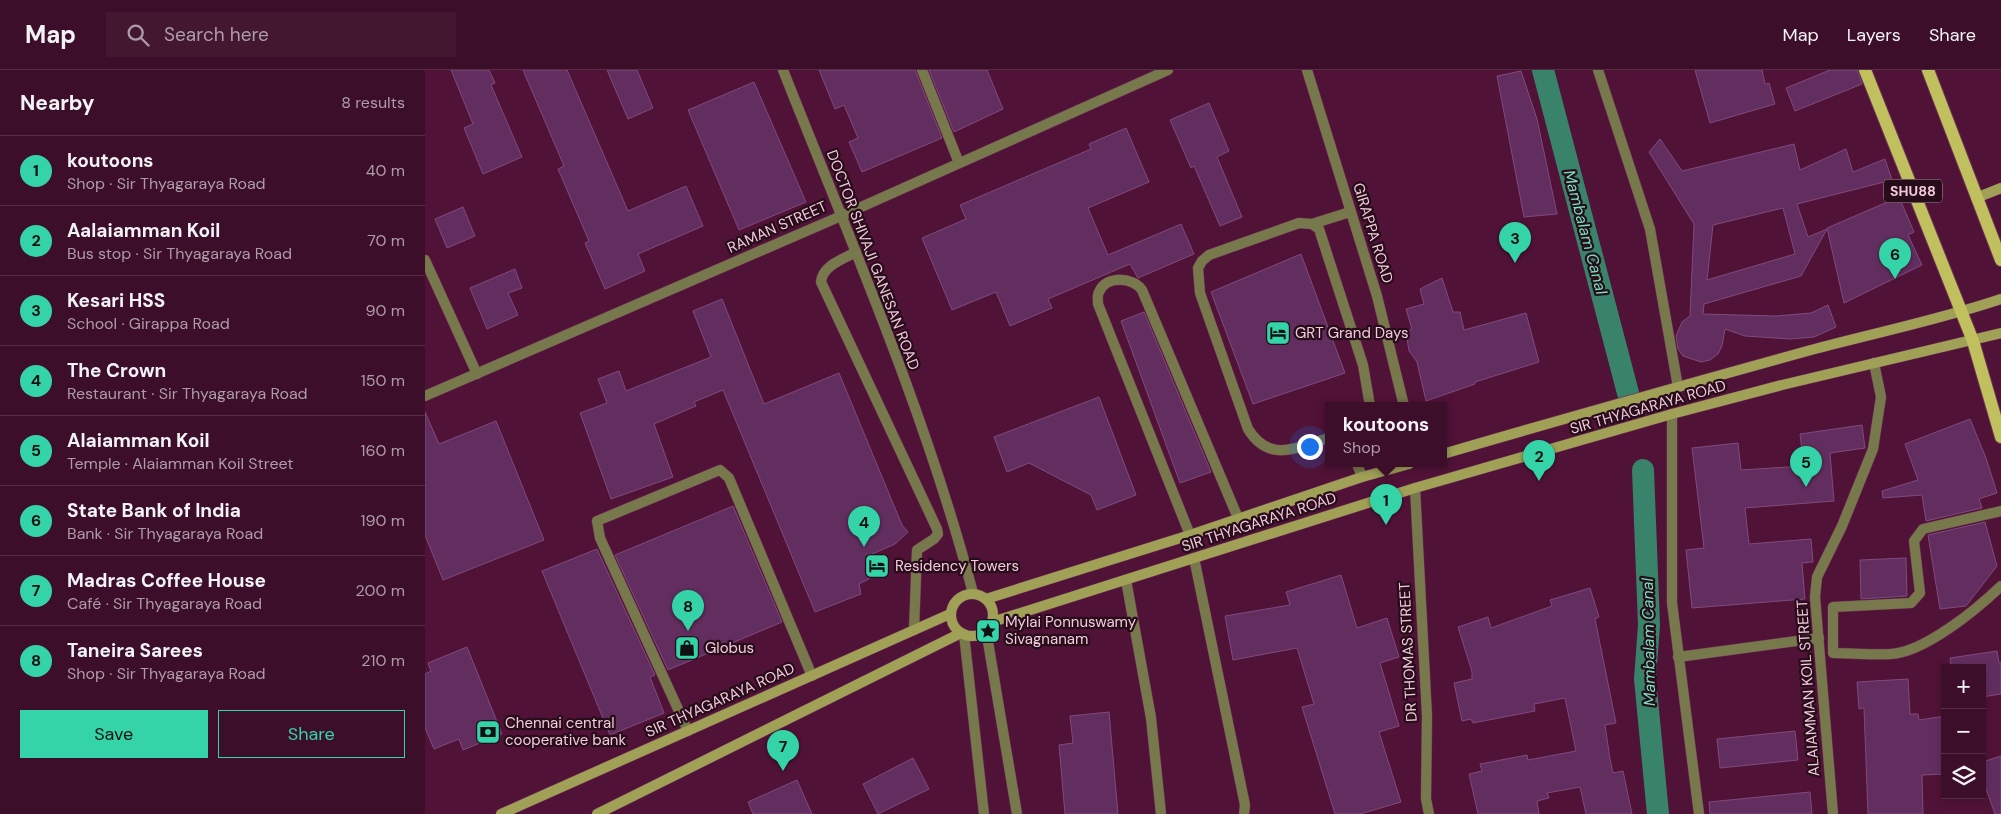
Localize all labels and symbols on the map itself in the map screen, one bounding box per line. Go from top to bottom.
street label: DOCTOR SHIVAJI GANESAN ROAD [822,147,924,373]
water label: Mambalam Canal [1559,167,1612,297]
street label: GIRAPPA ROAD [1348,180,1398,286]
road number: SHU88 [1884,180,1942,202]
street label: RAMAN STREET [724,196,830,258]
pin: 3 [1499,222,1531,263]
pin: 6 [1879,238,1911,279]
hotel icon: GRT Grand Days [1265,320,1291,346]
place label: GRT Grand Days [1295,323,1408,343]
street label: SIR THYAGARAYA ROAD [1568,375,1728,439]
your location [1297,434,1323,460]
pin: 2 [1523,440,1555,481]
pin: 5 [1790,446,1822,487]
pin: 1 [1370,484,1402,525]
street label: SIR THYAGARAYA ROAD [1179,488,1339,556]
pin: 4 [848,506,880,547]
hotel icon: Residency Towers [864,553,890,579]
place label: Residency Towers [895,556,1019,576]
water label: Mambalam Canal [1637,577,1660,706]
street label: DR THOMAS STREET [1394,582,1422,722]
pin: 8 [672,590,704,631]
street label: ALAIAMMAN KOIL STREET [1792,599,1824,777]
place label: Mylai Ponnuswamy Sivagnanam [1005,612,1137,649]
place icon: Mylai Ponnuswamy Sivagnanam [975,618,1001,644]
shop icon: Globus [674,635,700,661]
place label: Globus [705,638,754,658]
street label: SIR THYAGARAYA ROAD [642,658,798,742]
place label: Chennai central cooperative bank [505,713,626,750]
bank icon: Chennai central cooperative bank [475,719,501,745]
pin: 7 [767,730,799,771]

